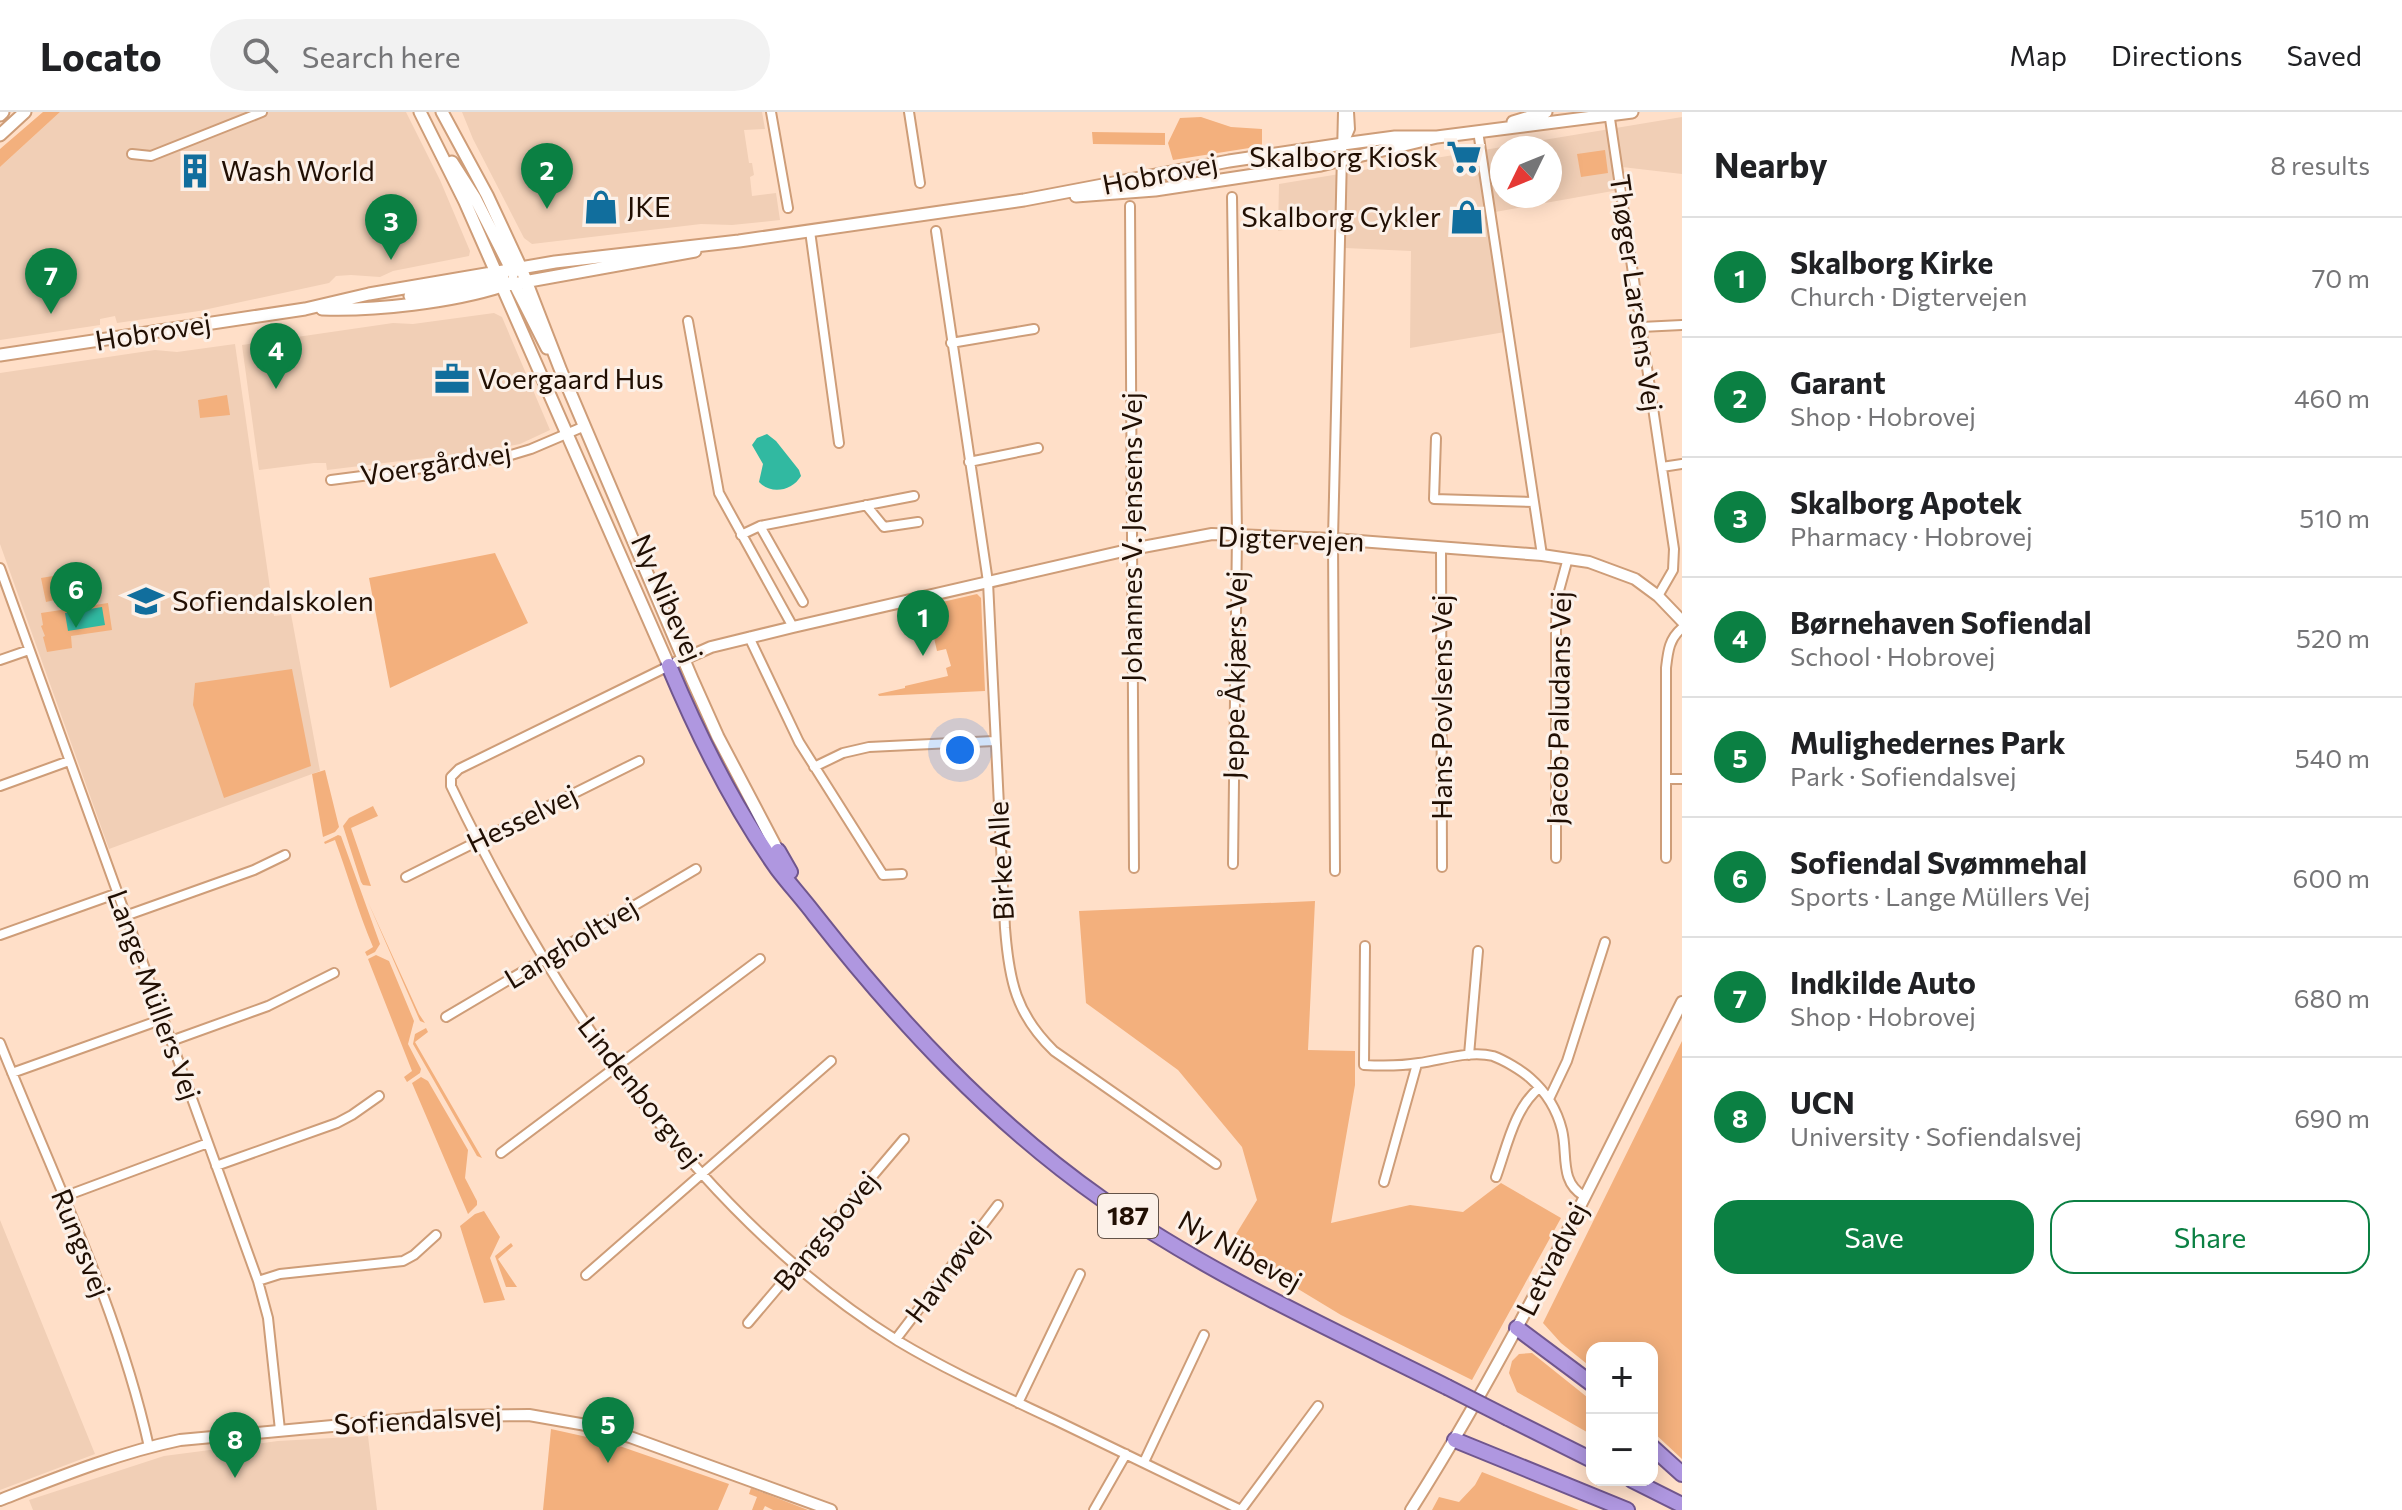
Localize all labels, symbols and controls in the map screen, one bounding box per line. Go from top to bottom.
search box [210,19,770,91]
text: Locato [40,32,162,79]
icon: search [238,33,282,77]
text: Search here [302,37,460,74]
text: Map [2009,38,2067,72]
text: Directions [2111,38,2242,72]
text: Saved [2286,38,2362,72]
north arrow [1490,136,1562,208]
supermarket icon: Skalborg Kiosk [1445,138,1483,176]
place label: Skalborg Kiosk [1249,139,1438,173]
pin: 2 [521,143,573,209]
text: Nearby [1714,143,1828,185]
street label: Hobrovej [1099,145,1220,201]
text: 8 results [2270,149,2370,180]
building icon: Wash World [176,152,214,190]
place label: Wash World [221,153,375,187]
street label: Thøger Larsens Vej [1604,172,1670,414]
shop icon: JKE [582,188,620,226]
place label: JKE [627,189,671,223]
pin: 3 [365,194,417,260]
shop icon: Skalborg Cykler [1448,198,1486,236]
place label: Skalborg Cykler [1241,199,1441,233]
text: Skalborg Kirke [1790,243,1993,280]
pin: 7 [25,248,77,314]
text: 1 [1734,262,1746,293]
text: 70 m [2312,262,2370,293]
text: Church · Digtervejen [1790,280,2027,311]
street label: Hobrovej [92,305,213,357]
pin: 4 [250,323,302,389]
office icon: Voergaard Hus [433,360,471,398]
place label: Voergaard Hus [478,361,664,395]
text: Garant [1790,363,1886,400]
text: 2 [1733,382,1747,413]
text: 460 m [2294,382,2370,413]
street label: Johannes V. Jensens Vej [1114,392,1148,682]
text: Shop · Hobrovej [1790,400,1976,431]
street label: Voergårdvej [358,434,514,492]
text: Skalborg Apotek [1790,483,2022,520]
text: 3 [1732,502,1748,533]
text: 510 m [2299,502,2370,533]
street label: Digtervejen [1217,518,1365,558]
text: Pharmacy · Hobrovej [1790,520,2033,551]
street label: Ny Nibevej [625,529,711,667]
pin: 6 [50,562,102,628]
street label: Jeppe Åkjærs Vej [1215,570,1253,780]
school or university icon: Sofiendalskolen [127,582,165,620]
place label: Sofiendalskolen [172,583,374,617]
pin: 1 [897,590,949,656]
street label: Jacob Paludans Vej [1539,591,1577,825]
street label: Hans Povlsens Vej [1424,594,1458,820]
text: Børnehaven Sofiendal [1790,603,2092,640]
text: 4 [1732,622,1748,653]
text: 520 m [2296,622,2370,653]
text: School · Hobrovej [1790,640,1995,671]
text: Mulighedernes Park [1790,723,2065,760]
your location [940,730,980,770]
text: 5 [1732,742,1748,773]
text: 540 m [2295,742,2370,773]
text: Park · Sofiendalsvej [1790,760,2017,791]
street label: Hesselvej [461,777,582,859]
street label: Birke Alle [980,801,1020,922]
text: Sofiendal Svømmehal [1790,843,2087,880]
text: 6 [1732,862,1748,893]
text: 600 m [2293,862,2370,893]
text: Sports · Lange Müllers Vej [1790,880,2090,911]
street label: Lange Müllers Vej [101,885,209,1104]
street label: Langholtvej [498,889,643,995]
text: Indkilde Auto [1790,963,1976,1000]
text: 7 [1733,982,1747,1013]
text: 680 m [2294,982,2370,1013]
text: Shop · Hobrovej [1790,1000,1976,1031]
street label: Lindenborgvej [571,1009,710,1173]
text: UCN [1790,1083,1855,1120]
text: 8 [1732,1102,1748,1133]
text: 690 m [2294,1102,2370,1133]
text: University · Sofiendalsvej [1790,1120,2082,1151]
street label: Bangsbovej [766,1164,885,1297]
street label: Rungsvej [45,1184,119,1302]
road number: 187 [1098,1194,1158,1238]
street label: Letvadvej [1508,1196,1594,1321]
button: Save [1714,1200,2034,1274]
button: Share [2050,1200,2370,1274]
street label: Ny Nibevej [1173,1202,1308,1298]
street label: Havnøvej [897,1214,995,1329]
map controls [1586,1342,1658,1486]
button: + [1586,1342,1658,1414]
pin: 5 [582,1397,634,1463]
street label: Sofiendalsvej [333,1398,503,1440]
pin: 8 [209,1412,261,1478]
button: − [1586,1414,1658,1486]

